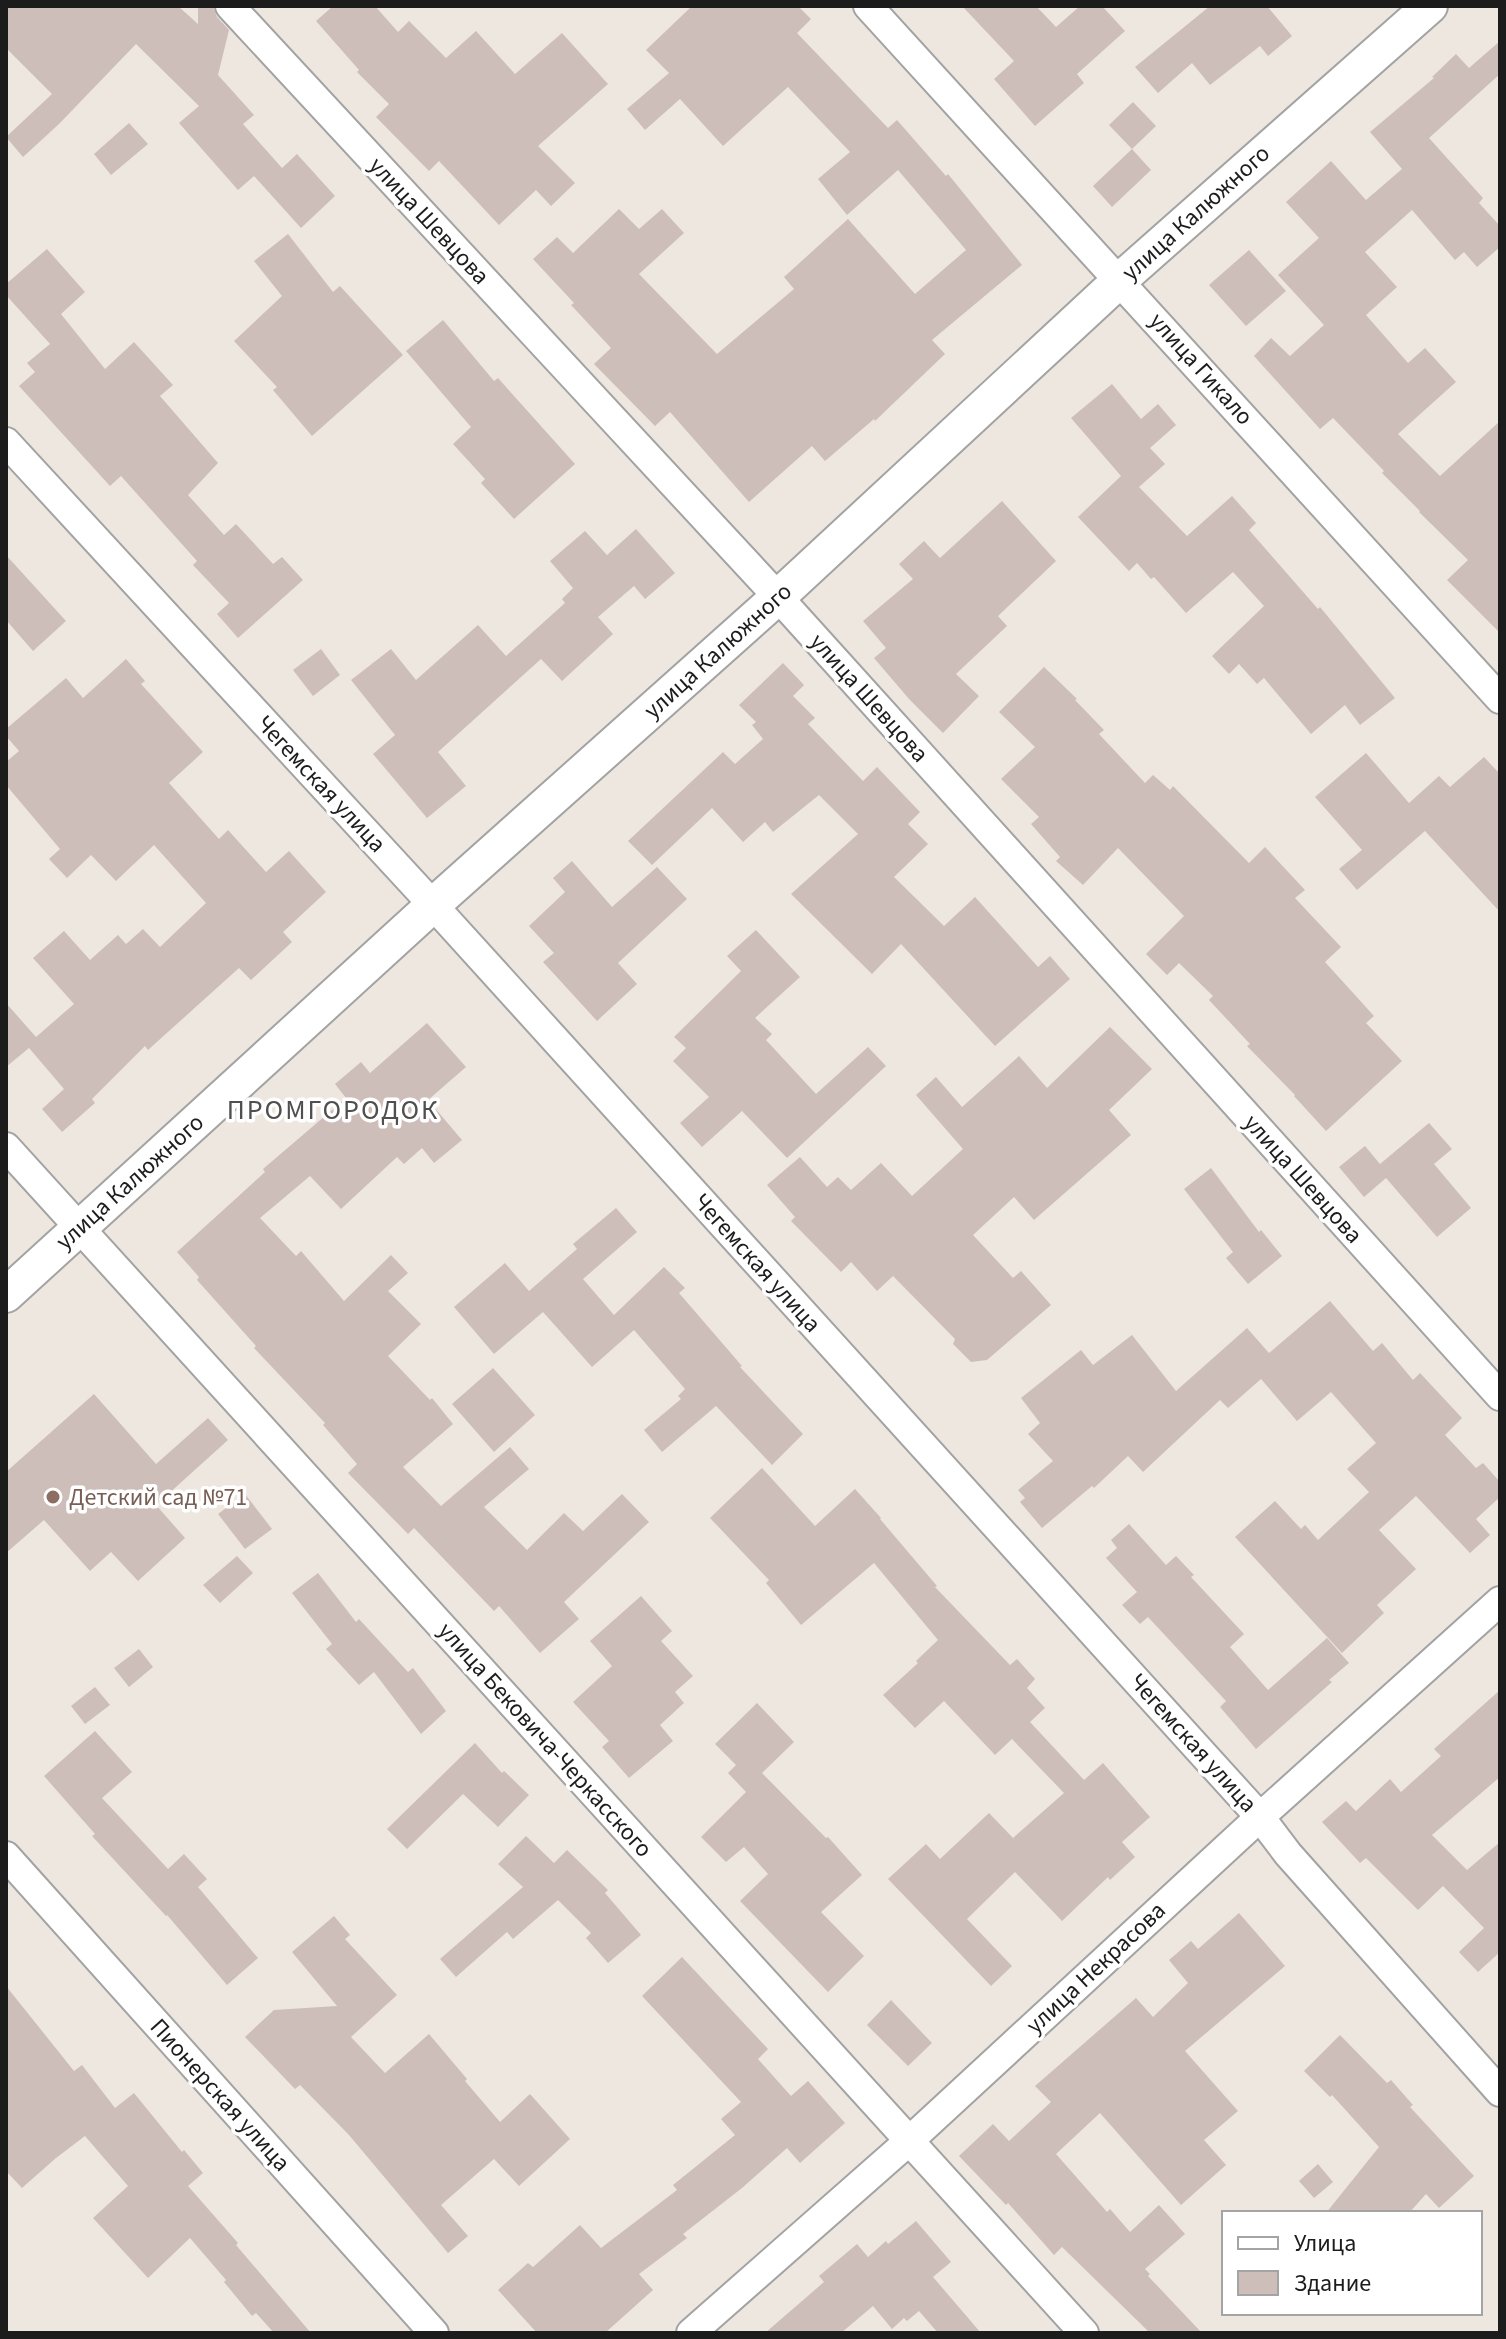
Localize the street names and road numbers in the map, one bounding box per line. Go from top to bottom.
street label: улица Калюжного [1114,137,1278,289]
street label: улица Шевцова [360,149,498,293]
street label: улица Гикало [1141,305,1261,433]
street label: улица Калюжного [636,575,800,727]
street label: улица Шевцова [801,626,937,770]
street label: Чегемская улица [248,707,394,861]
street label: улица Калюжного [48,1106,212,1258]
street label: улица Шевцова [1235,1107,1371,1251]
street label: Чегемская улица [685,1186,829,1340]
street label: улица Бековича-Черкасского [430,1615,660,1865]
street label: Чегемская улица [1121,1666,1265,1820]
street label: улица Некрасова [1018,1894,1174,2042]
street label: Пионерская улица [142,2011,298,2179]

